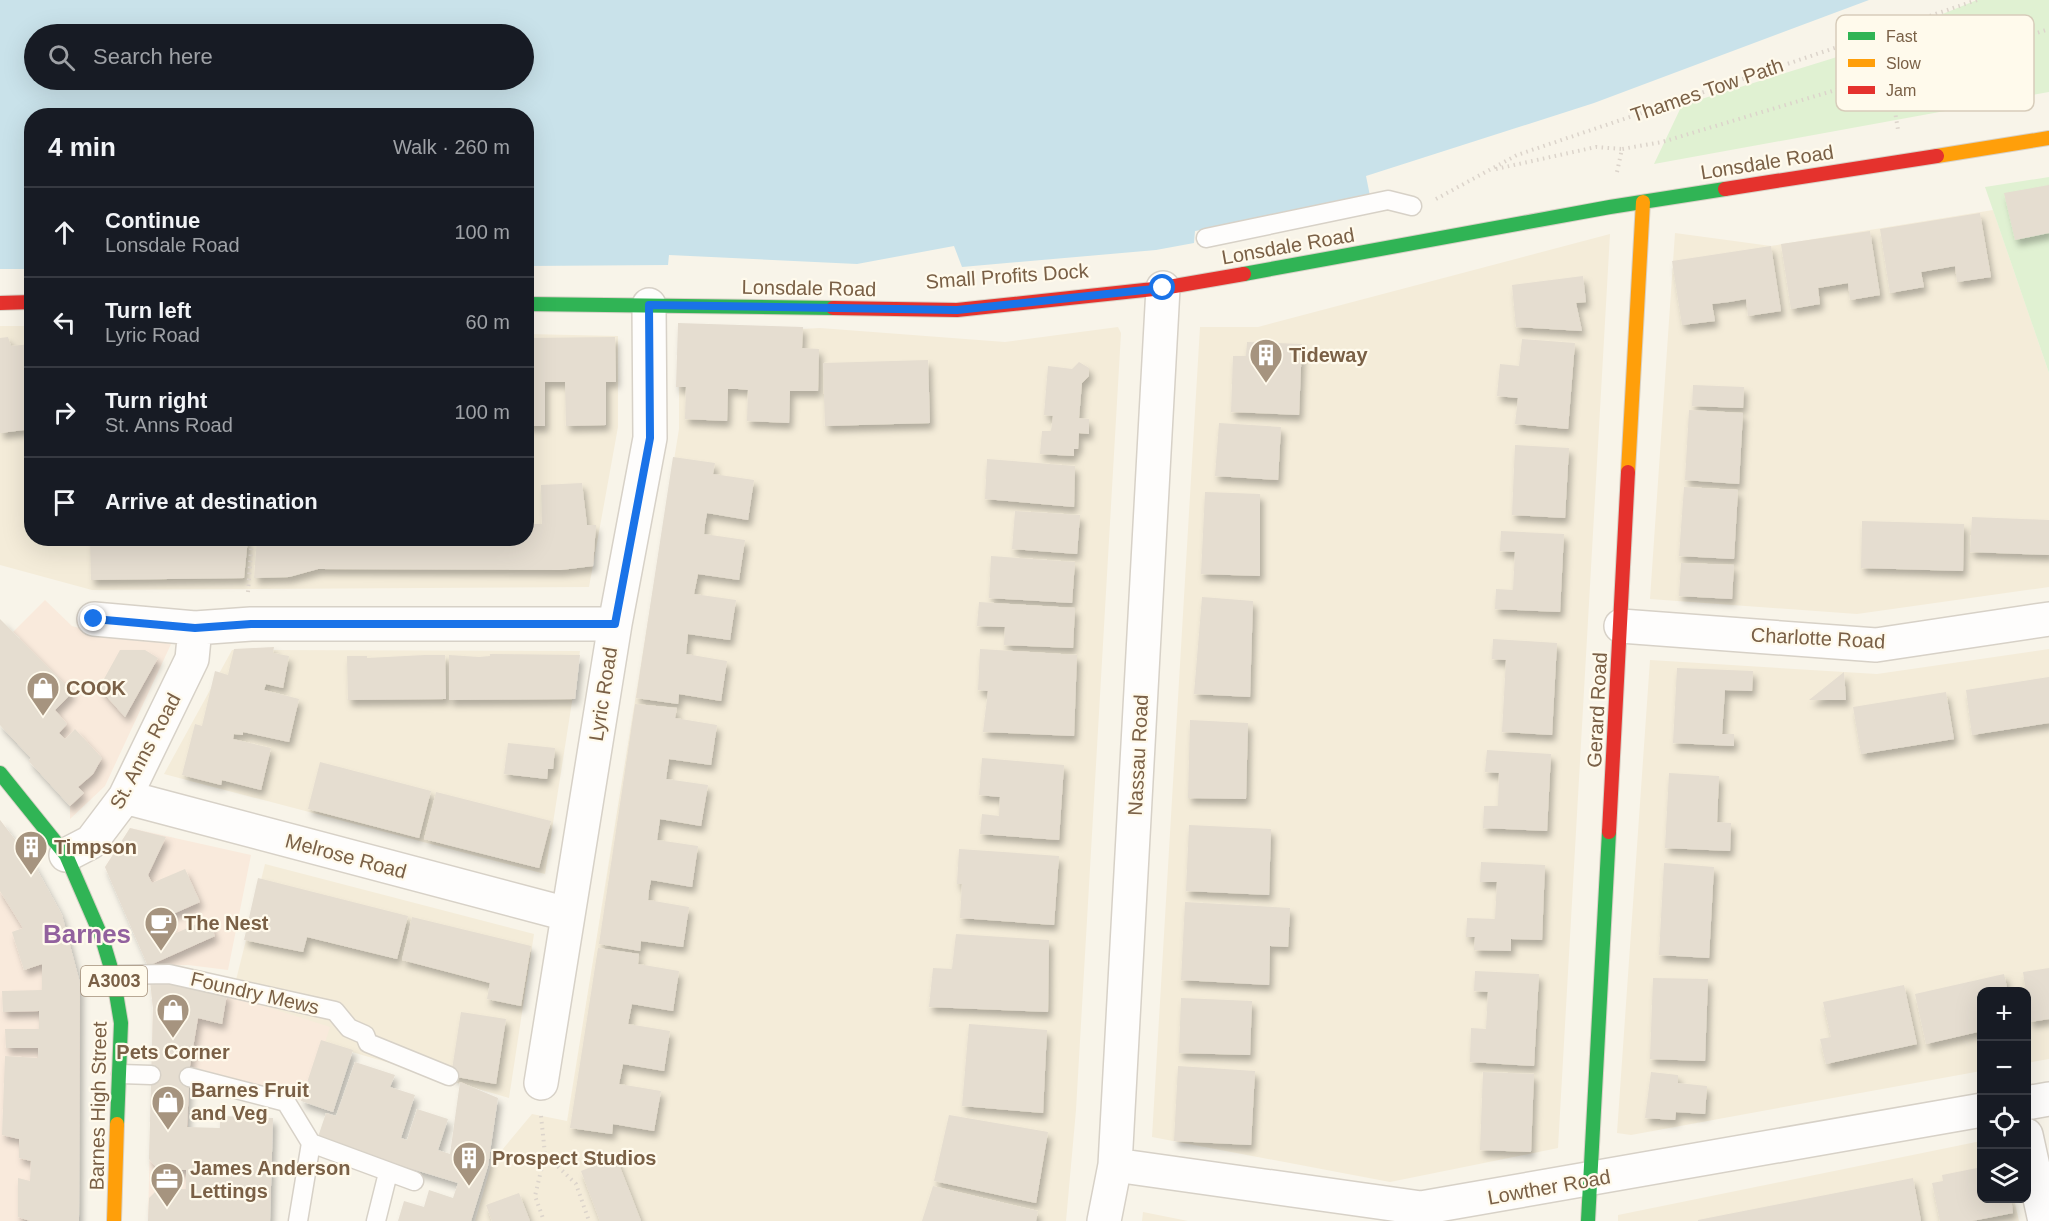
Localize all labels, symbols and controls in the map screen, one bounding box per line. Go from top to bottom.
legend [1836,15,2034,111]
search box [24,24,534,90]
text: Fast [1886,28,1918,45]
icon: search [45,41,78,74]
text: Search here [93,44,213,69]
street label: Thames Tow Path [1628,54,1786,126]
text: Slow [1886,55,1921,72]
text: Jam [1886,82,1916,99]
text: 4 min [48,132,116,162]
text: Walk · 260 m [393,136,510,158]
street label: Lonsdale Road [1699,141,1835,183]
text: Continue [105,208,200,233]
icon: ahead [48,216,81,249]
text: 100 m [454,221,510,243]
street label: Lonsdale Road [1220,223,1356,269]
text: Lonsdale Road [105,234,240,256]
street label: Small Profits Dock [925,259,1090,293]
route start [1149,274,1175,300]
street label: Lonsdale Road [742,276,876,300]
text: Turn left [105,298,191,323]
icon: left [48,306,81,339]
text: 60 m [466,311,510,333]
text: Lyric Road [105,324,200,346]
building icon: Tideway [1248,337,1284,384]
place label: Tideway [1289,344,1368,366]
text: Turn right [105,388,207,413]
icon: right [48,396,81,429]
text: 100 m [454,401,510,423]
text: St. Anns Road [105,414,233,436]
icon: arrive [48,486,81,519]
text: Arrive at destination [105,489,318,514]
route end [80,605,106,631]
street label: Charlotte Road [1750,623,1886,653]
street label: Lyric Road [585,645,621,743]
street label: Gerard Road [1583,652,1611,768]
shop icon: COOK [25,670,61,717]
place label: COOK [66,677,127,699]
street label: St. Anns Road [105,689,185,813]
street label: Nassau Road [1124,694,1152,816]
building icon: Timpson [13,829,49,876]
street label: Melrose Road [283,829,409,883]
place label: Timpson [54,836,137,858]
cafe icon: The Nest [143,905,179,952]
place label: The Nest [184,912,269,934]
district label: Barnes [43,919,131,949]
road number: A3003 [81,966,147,996]
street label: Foundry Mews [189,968,321,1018]
map controls [1977,987,2031,1203]
button: + [1977,987,2031,1041]
shop icon: Pets Corner [155,992,191,1039]
street label: Barnes High Street [86,1021,110,1191]
place label: Pets Corner [116,1041,230,1063]
button: − [1977,1041,2031,1095]
place label: Barnes Fruit and Veg [191,1079,309,1124]
shop icon: Barnes Fruit and Veg [150,1084,186,1131]
button: locate [1977,1095,2031,1149]
building icon: Prospect Studios [451,1140,487,1187]
place label: Prospect Studios [492,1147,656,1169]
button: layers [1977,1149,2031,1203]
place label: James Anderson Lettings [190,1157,350,1202]
office icon: James Anderson Lettings [149,1161,185,1208]
street label: Lowther Road [1486,1165,1612,1209]

